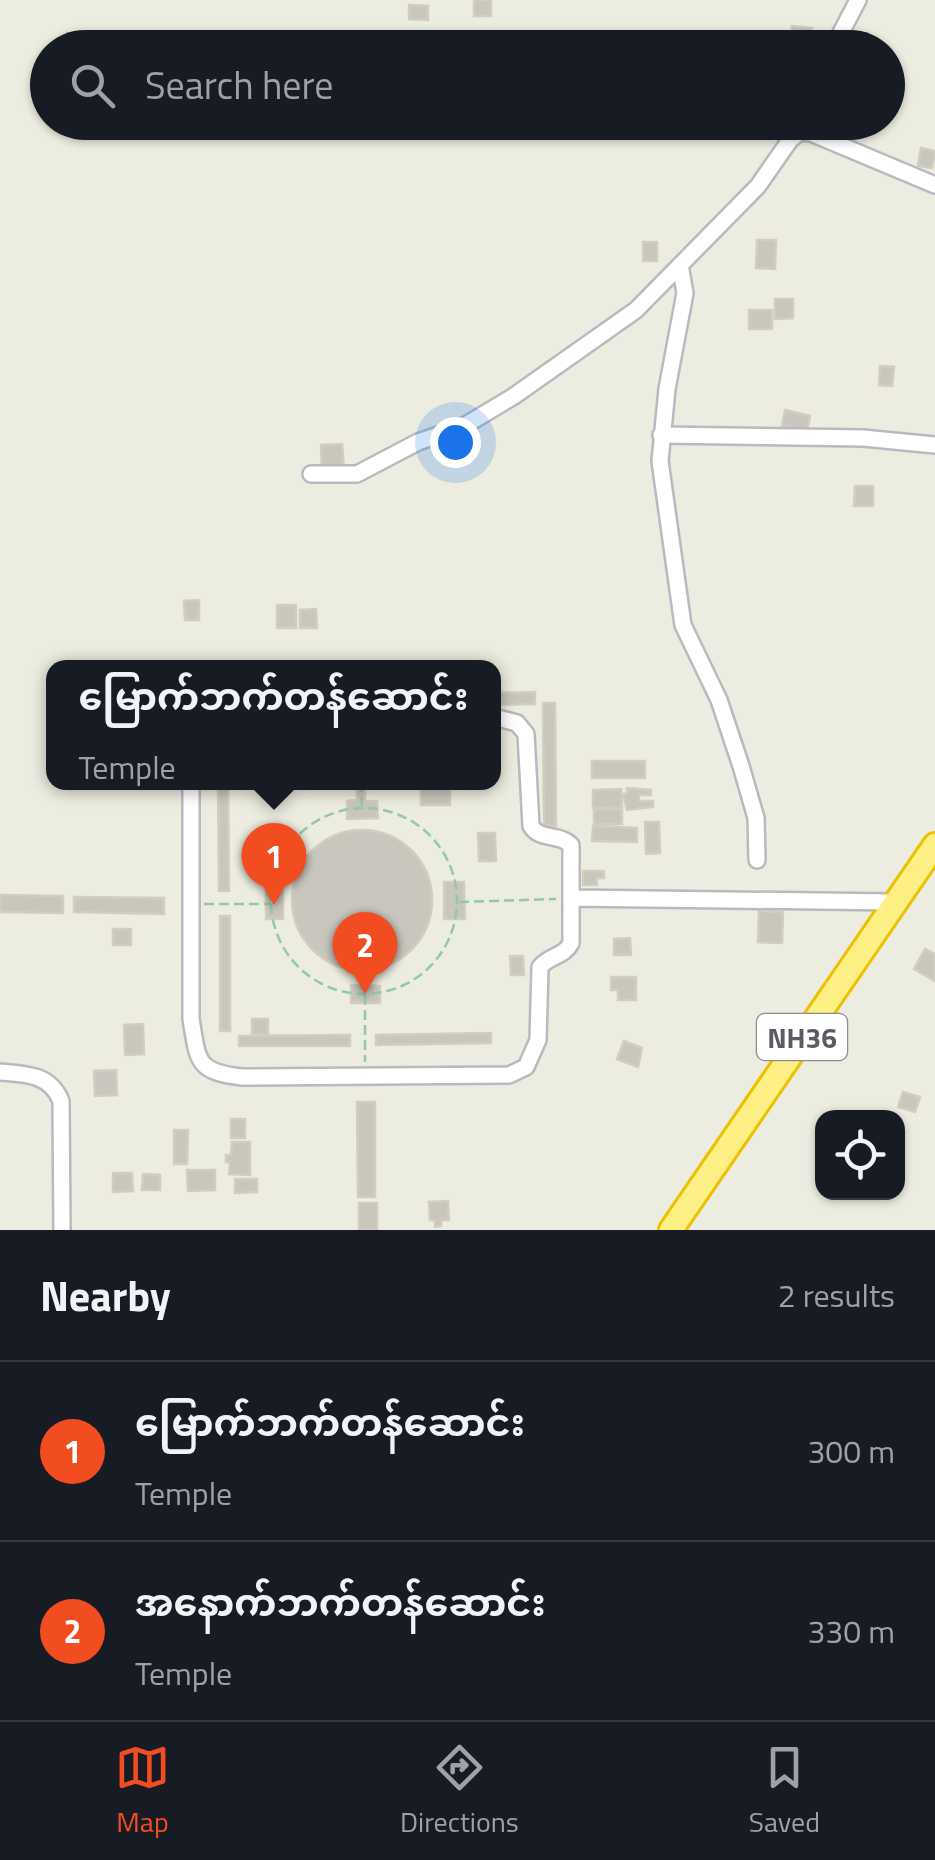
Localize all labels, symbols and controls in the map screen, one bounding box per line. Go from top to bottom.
search box [30,30,905,140]
text: Search here [145,56,333,114]
icon: search [65,58,120,113]
your location [430,417,481,468]
popup [46,660,501,790]
text: မြောက်ဘက်တန်ဆောင်း [78,667,469,725]
text: Temple [78,743,176,791]
pin: 1 [242,822,306,905]
pin: 2 [332,912,398,994]
road number: NH36 [757,1014,847,1060]
map controls [815,1110,905,1200]
button: locate [815,1110,905,1200]
text: Nearby [40,1263,171,1327]
text: 2 results [778,1271,895,1319]
text: မြောက်ဘက်တန်ဆောင်း [135,1393,525,1451]
text: 1 [64,1427,81,1475]
text: 300 m [807,1427,895,1475]
text: Temple [135,1469,232,1517]
text: အနောက်ဘက်တန်ဆောင်း [135,1573,546,1631]
text: 2 [64,1607,81,1655]
text: 330 m [807,1607,895,1655]
text: Temple [135,1649,232,1697]
tab: Map [115,1740,170,1843]
tab: Directions [400,1740,519,1843]
tab: Saved [749,1740,820,1843]

